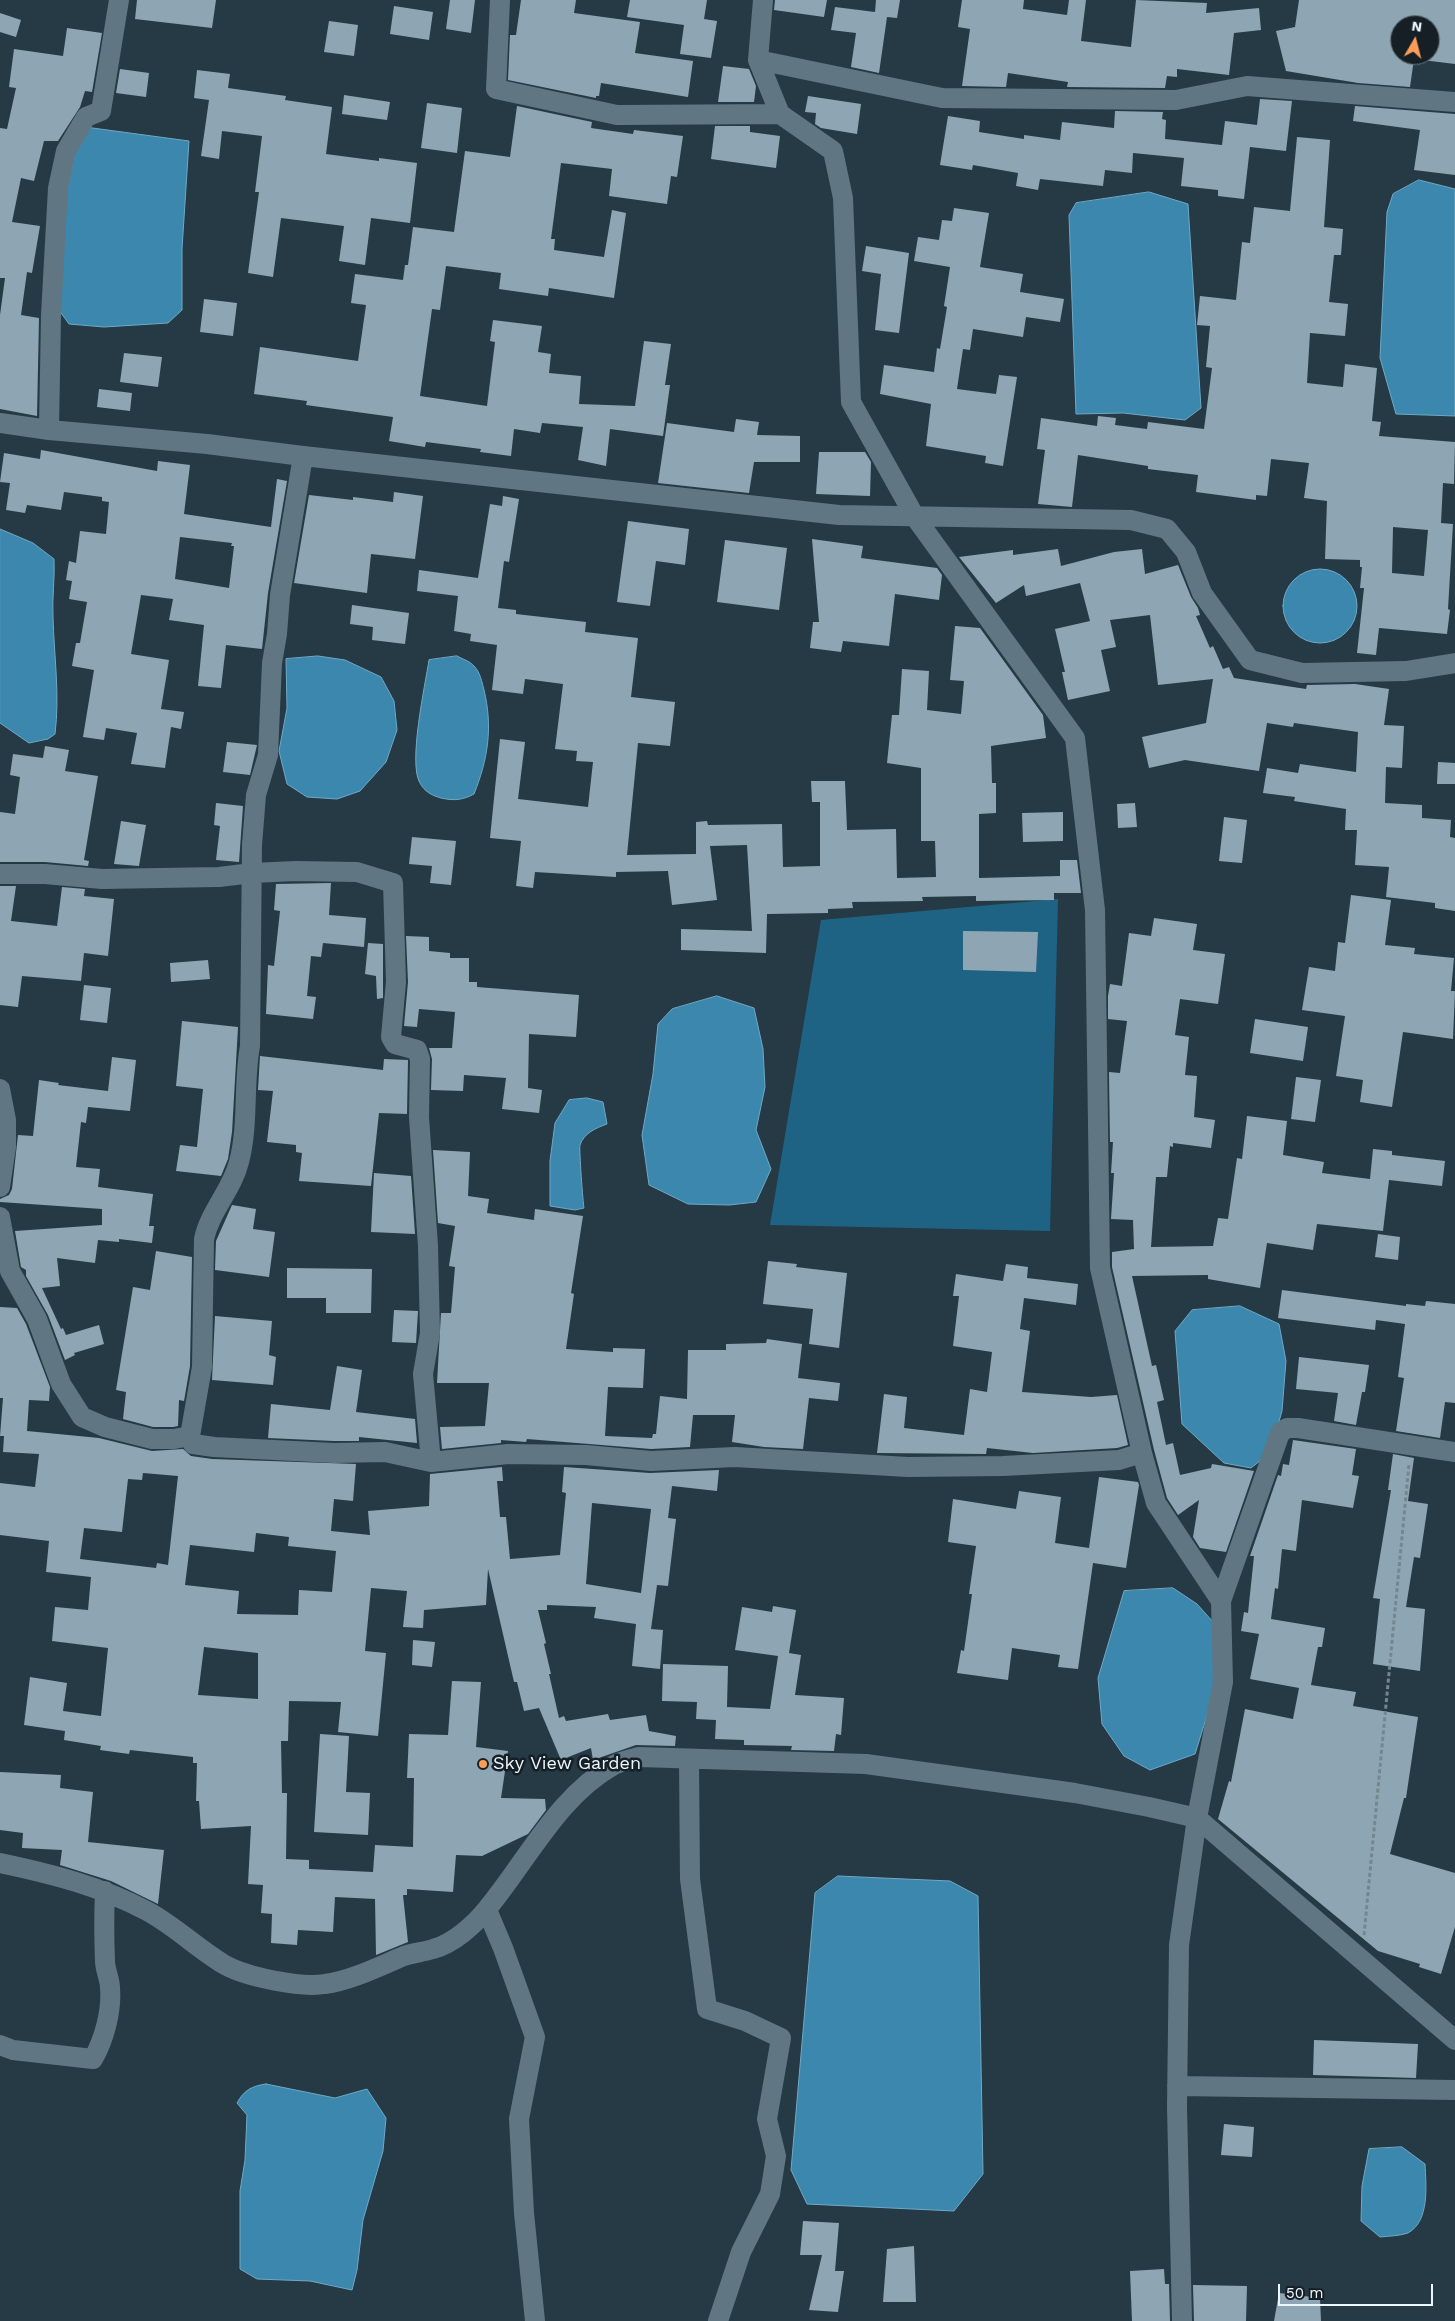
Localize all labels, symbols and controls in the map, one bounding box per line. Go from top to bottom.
north arrow [1390,15,1440,65]
text: N [1411,17,1423,35]
place label: Sky View Garden [493,1753,641,1775]
marker: Sky View Garden [477,1758,489,1770]
scale bar [1280,2274,1435,2306]
text: 50 m [1286,2284,1323,2302]

